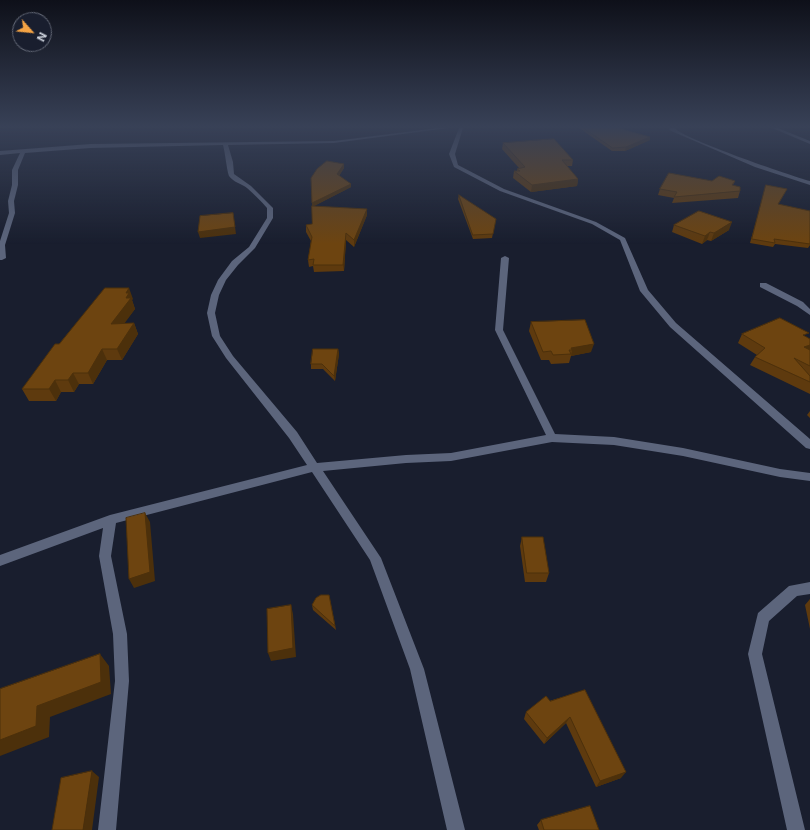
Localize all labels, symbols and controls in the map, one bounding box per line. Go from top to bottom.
north arrow [12,12,52,52]
text: N [34,30,50,44]

